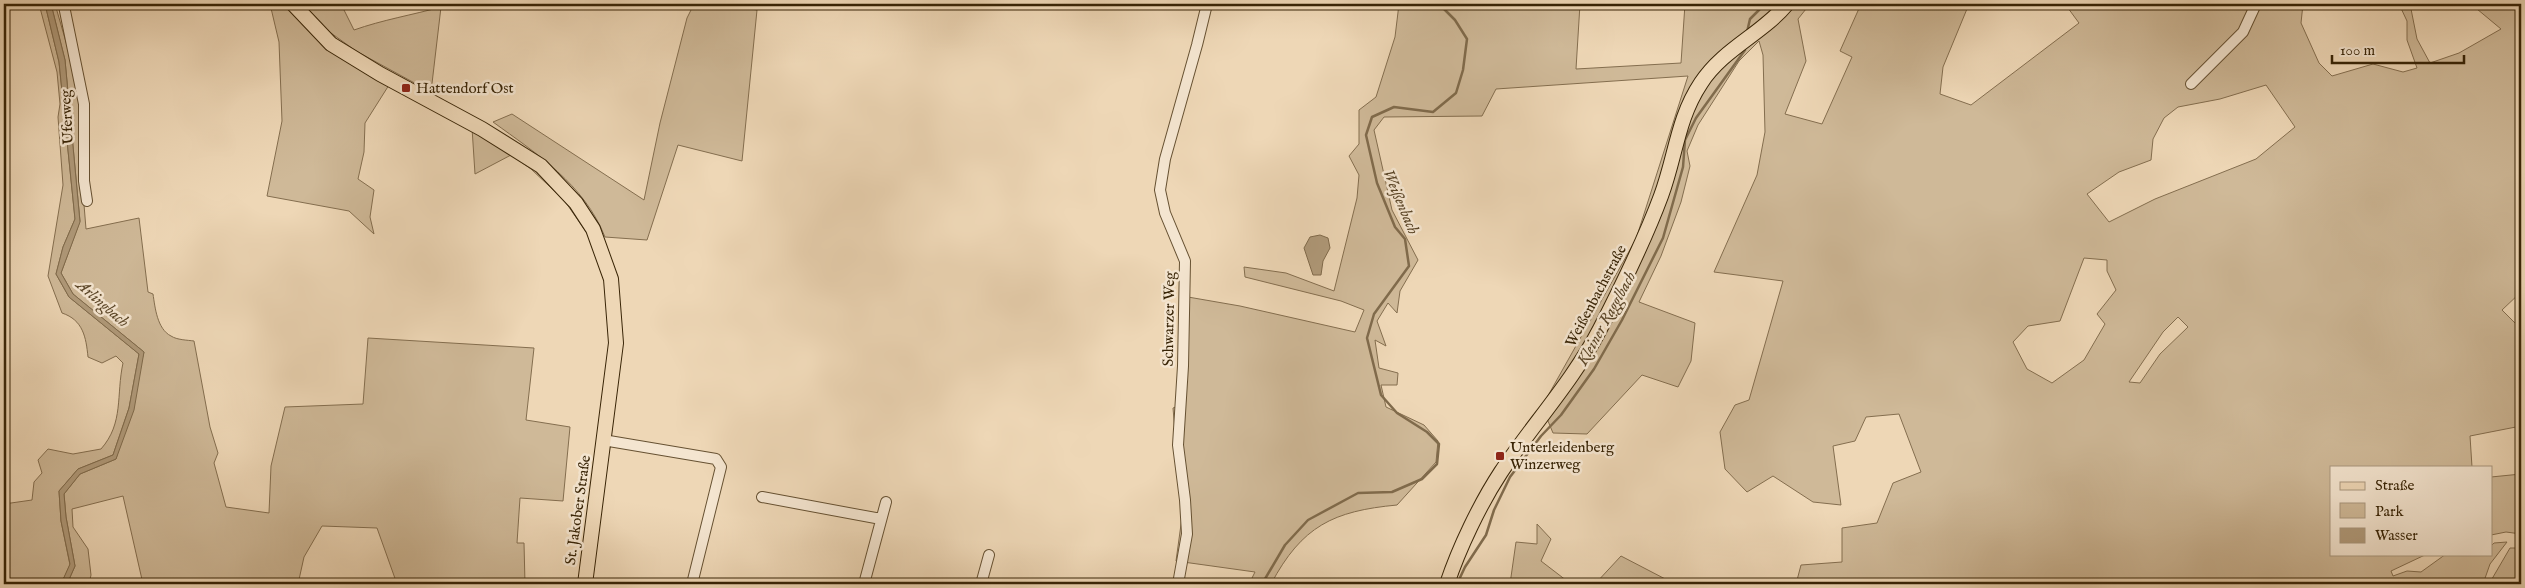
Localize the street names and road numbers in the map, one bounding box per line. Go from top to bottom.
street label: Uferweg [56,88,78,145]
street label: Weißenbachstraße [1561,242,1631,350]
street label: Schwarzer Weg [1159,271,1179,367]
street label: St. Jakober Straße [561,454,595,566]

